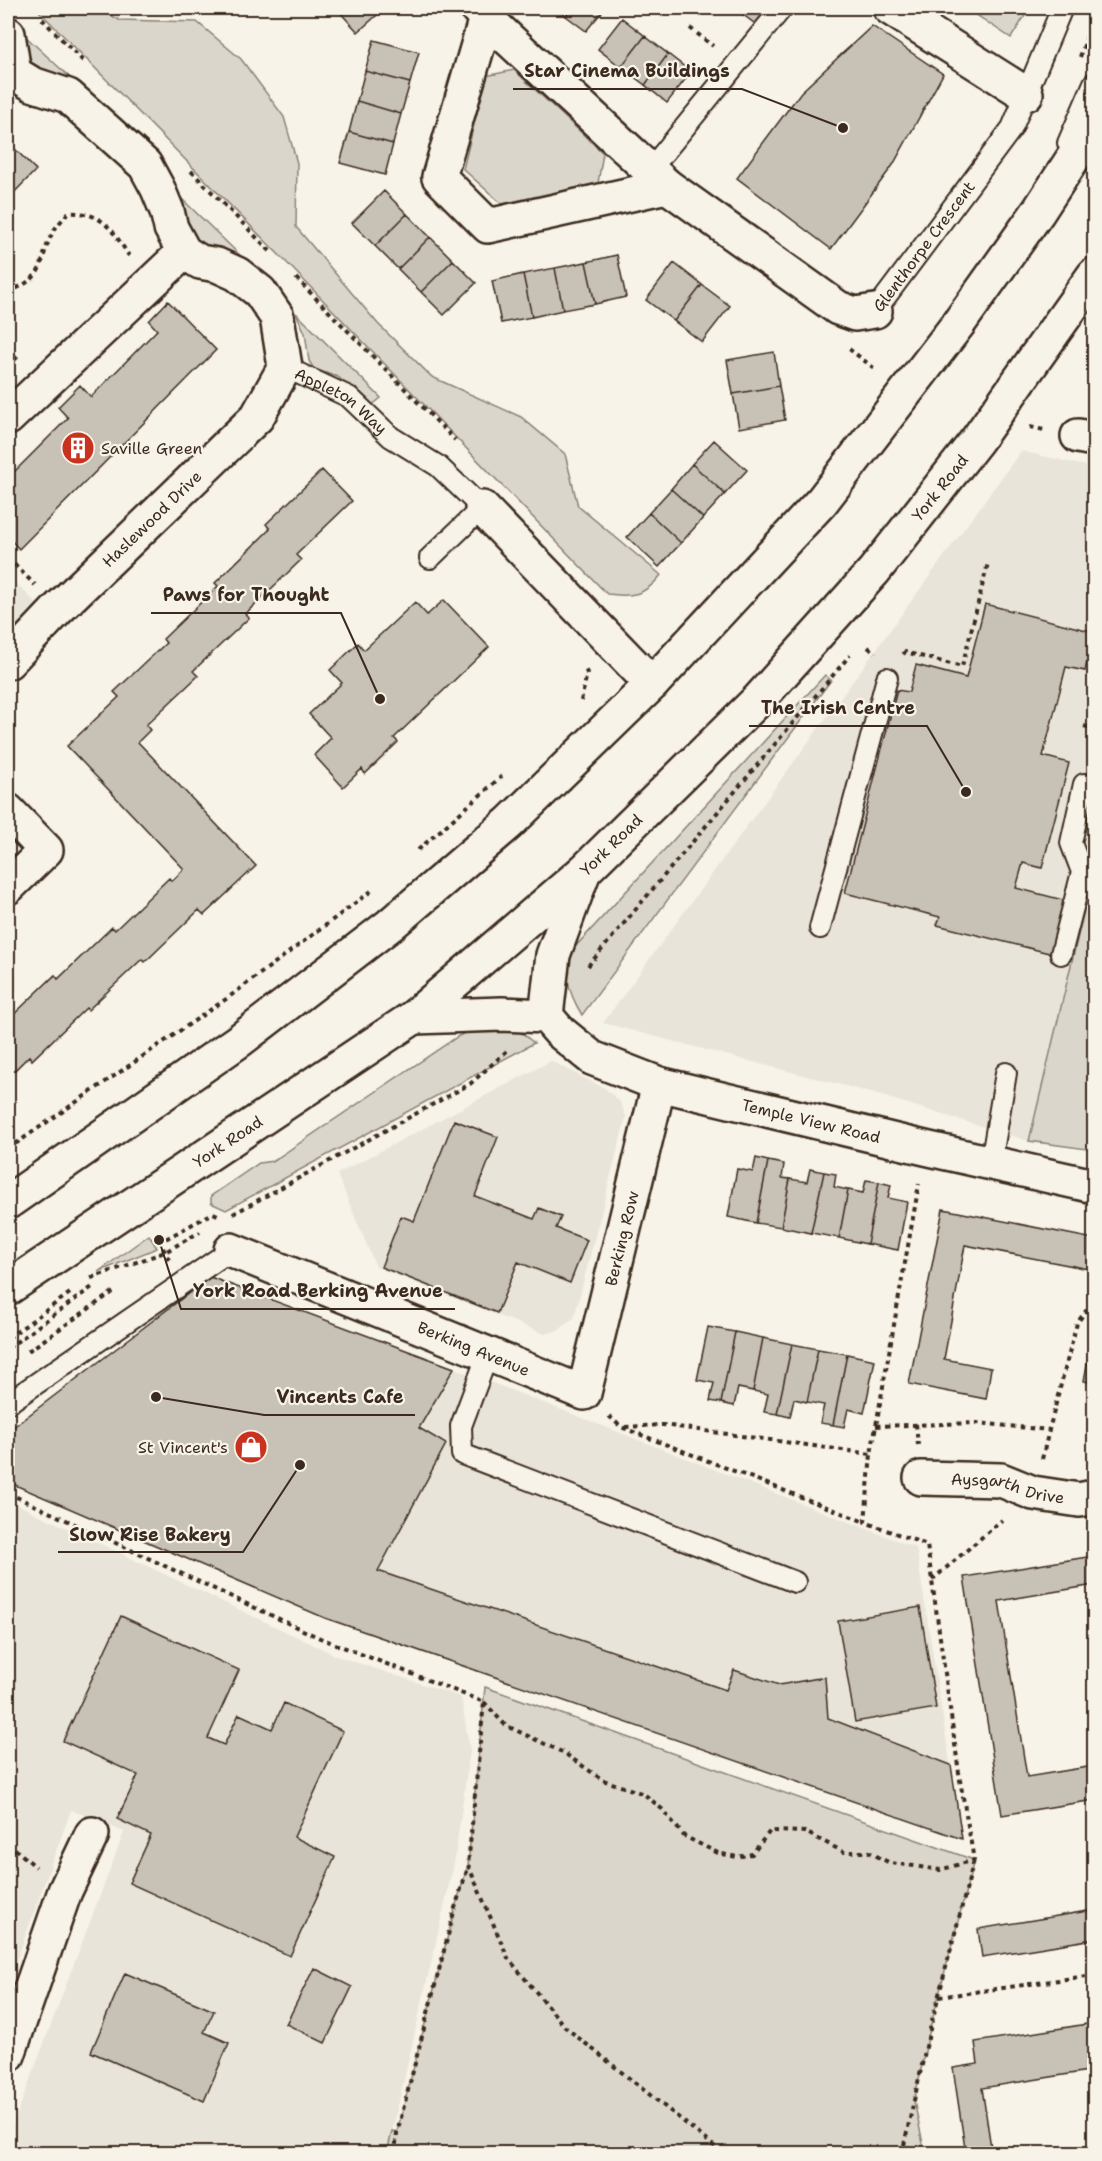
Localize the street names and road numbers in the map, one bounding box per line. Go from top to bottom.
street label: Glenthorpe Crescent [868,177,979,316]
street label: Appleton Way [291,363,392,439]
street label: York Road [907,450,973,525]
street label: Haslewood Drive [98,466,206,572]
street label: York Road [575,809,647,880]
street label: Temple View Road [740,1094,883,1147]
street label: York Road [189,1111,266,1172]
street label: Berking Row [600,1189,643,1288]
street label: Berking Avenue [414,1316,533,1381]
street label: Aysgarth Drive [951,1468,1066,1508]

